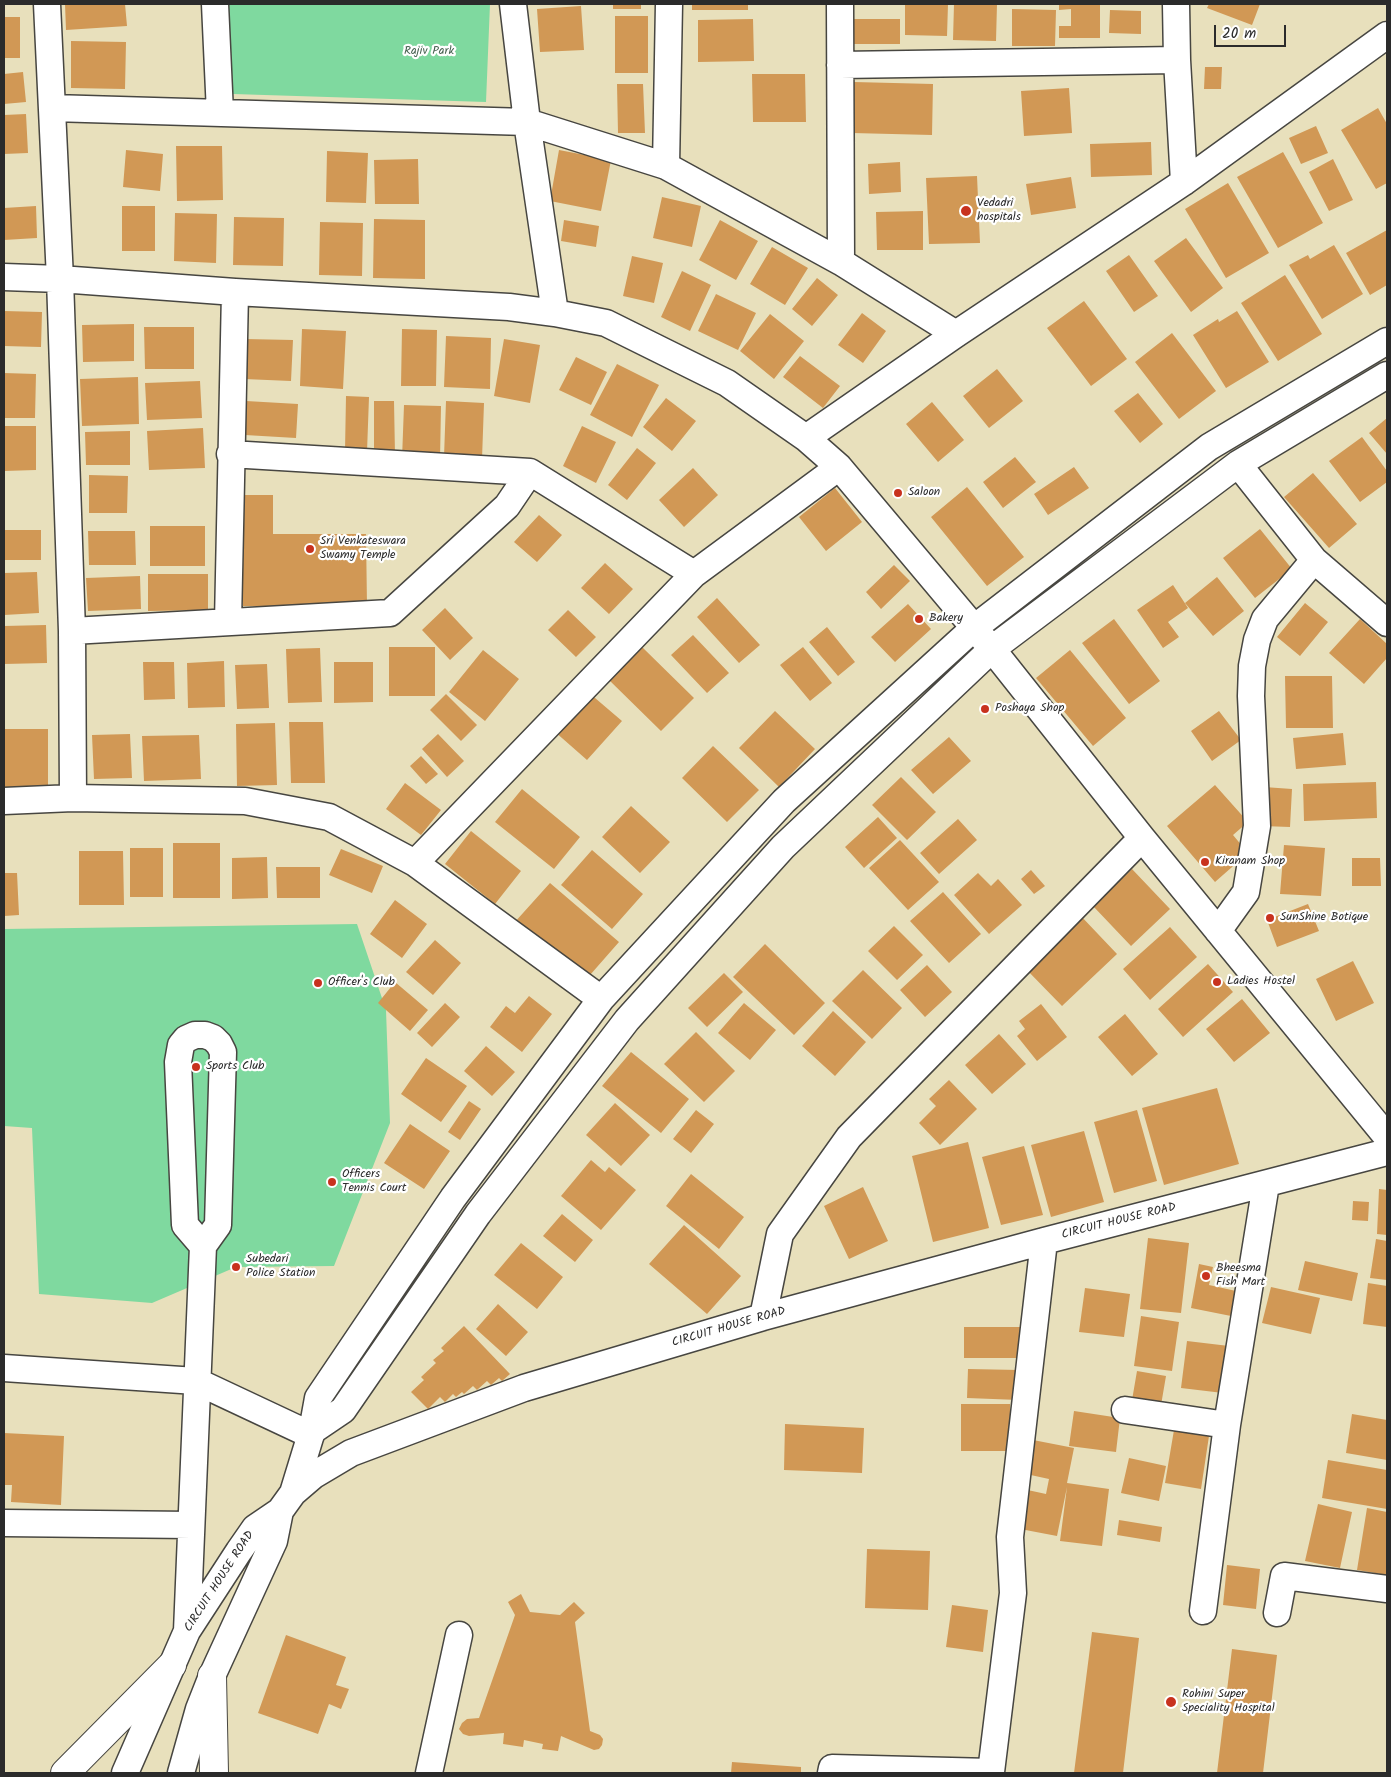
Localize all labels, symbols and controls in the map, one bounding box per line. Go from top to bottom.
scale bar [1216,15,1288,47]
text: 20 m [1222,22,1256,46]
park label: Rajiv Park [404,45,454,59]
place label: Vedadri hospitals [977,197,1021,225]
marker: Vedadri hospitals [959,204,973,218]
place label: Saloon [908,486,940,500]
marker: Saloon [892,487,904,499]
place label: Sri Venkateswara Swamy Temple [320,535,406,563]
marker: Sri Venkateswara Swamy Temple [304,543,316,555]
place label: Bakery [929,612,963,626]
marker: Bakery [913,613,925,625]
place label: Poshaya Shop [995,702,1064,716]
marker: Poshaya Shop [979,703,991,715]
place label: Kiranam Shop [1215,855,1285,869]
marker: Kiranam Shop [1199,856,1211,868]
place label: SunShine Botique [1280,911,1368,925]
marker: SunShine Botique [1264,912,1276,924]
place label: Ladies Hostel [1227,975,1295,989]
place label: Officer's Club [328,976,395,990]
marker: Ladies Hostel [1211,976,1223,988]
marker: Officer's Club [312,977,324,989]
place label: Sports Club [206,1060,264,1074]
marker: Sports Club [190,1061,202,1073]
place label: Officers Tennis Court [342,1168,406,1196]
marker: Officers Tennis Court [326,1176,338,1188]
street label: CIRCUIT HOUSE ROAD [1060,1201,1178,1243]
place label: Subedari Police Station [246,1253,315,1281]
marker: Subedari Police Station [230,1261,242,1273]
place label: Bheesma Fish Mart [1216,1262,1265,1290]
marker: Bheesma Fish Mart [1200,1270,1212,1282]
street label: CIRCUIT HOUSE ROAD [671,1305,787,1351]
street label: CIRCUIT HOUSE ROAD [182,1529,258,1635]
place label: Rohini Super Speciality Hospital [1182,1688,1275,1716]
marker: Rohini Super Speciality Hospital [1164,1695,1178,1709]

